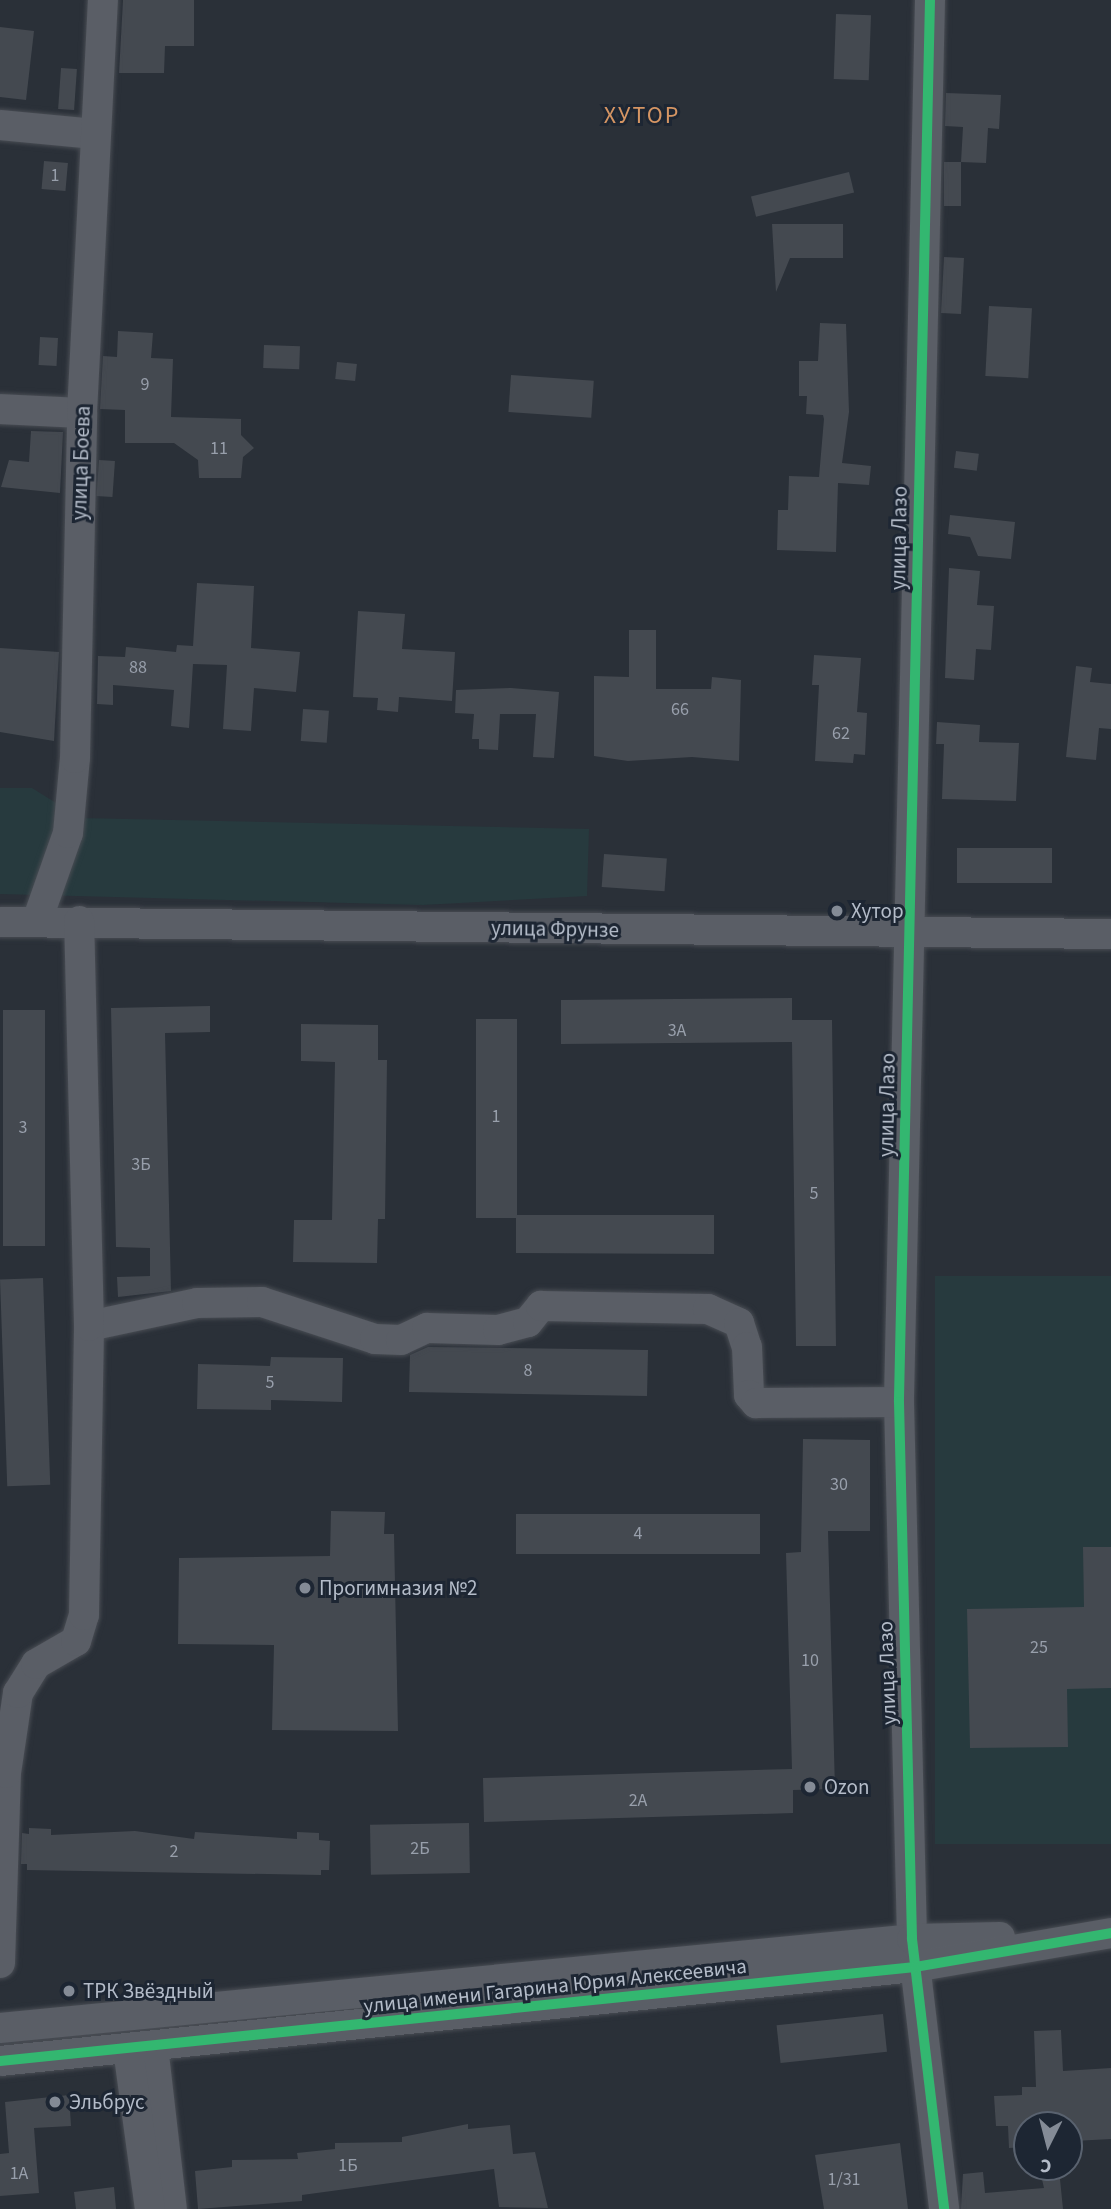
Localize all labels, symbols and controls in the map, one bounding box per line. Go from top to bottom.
district label: ХУТОР [604,102,680,130]
house number: 1 [51,165,59,187]
house number: 9 [141,374,149,396]
street label: улица Боева [66,405,96,521]
house number: 11 [210,438,228,460]
street label: улица Лазо [885,486,913,590]
house number: 88 [129,657,147,679]
house number: 66 [671,699,689,721]
house number: 62 [832,723,850,745]
place label: Хутор [851,898,904,924]
marker: Хутор [829,903,845,919]
street label: улица Фрунзе [491,915,619,943]
house number: 3А [668,1020,686,1042]
street label: улица Лазо [873,1053,901,1157]
house number: 1 [492,1106,500,1128]
house number: 3 [19,1117,27,1139]
house number: 3Б [131,1154,151,1176]
house number: 5 [810,1183,818,1205]
house number: 8 [524,1360,532,1382]
house number: 5 [266,1372,274,1394]
house number: 30 [830,1474,848,1496]
house number: 4 [634,1523,642,1545]
place label: Прогимназия №2 [319,1575,477,1601]
marker: Прогимназия №2 [297,1580,313,1596]
street label: улица Лазо [873,1621,901,1725]
house number: 25 [1030,1637,1048,1659]
house number: 10 [801,1650,819,1672]
place label: Ozon [824,1774,869,1800]
marker: Ozon [802,1779,818,1795]
house number: 2А [629,1790,647,1812]
house number: 2Б [410,1838,430,1860]
house number: 2 [170,1841,178,1863]
street label: улица имени Гагарина Юрия Алексеевича [362,1953,748,2019]
place label: ТРК Звёздный [83,1978,214,2004]
marker: ТРК Звёздный [61,1983,77,1999]
place label: Эльбрус [69,2089,145,2115]
marker: Эльбрус [47,2094,63,2110]
north arrow [1013,2111,1083,2181]
text: С [1039,2151,1053,2179]
house number: 1Б [338,2155,358,2177]
house number: 1А [10,2163,28,2185]
house number: 1/31 [827,2169,861,2191]

